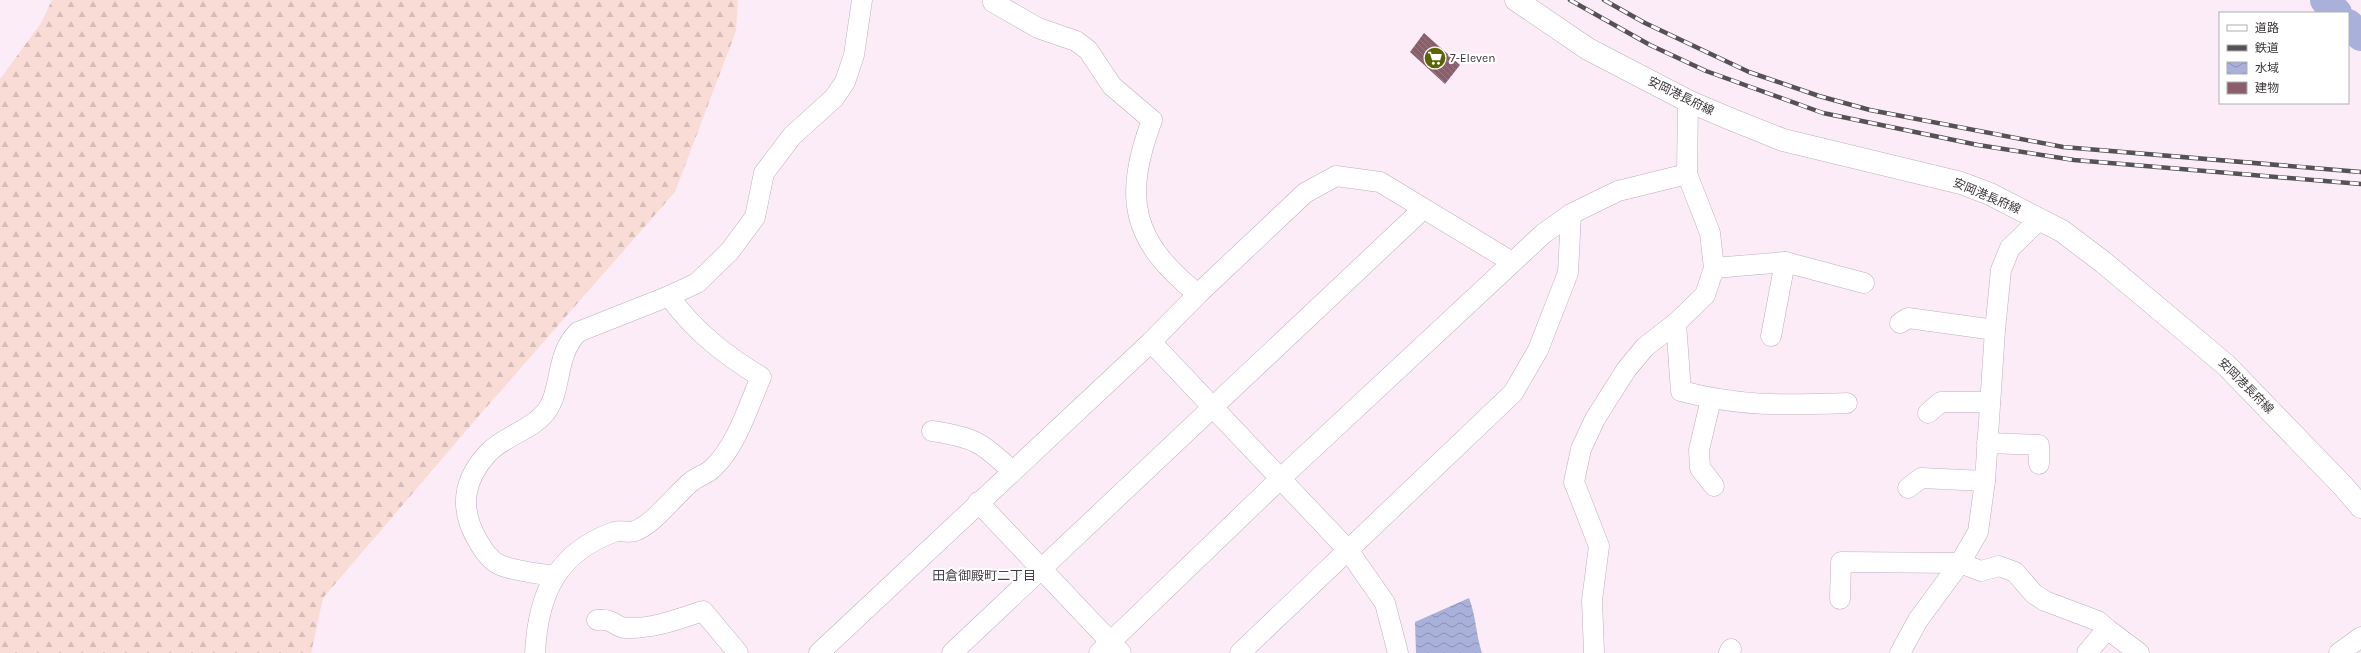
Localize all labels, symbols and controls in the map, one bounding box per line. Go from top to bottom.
legend [2219,12,2349,104]
text: 道路 [2255,21,2279,35]
text: 鉄道 [2255,41,2279,55]
supermarket icon: 7-Eleven [1422,45,1448,71]
place label: 7-Eleven [1450,51,1496,65]
text: 水域 [2255,61,2279,75]
street label: 安岡港長府線 [1646,74,1716,118]
text: 建物 [2255,81,2279,95]
street label: 安岡港長府線 [1951,175,2023,217]
street label: 安岡港長府線 [2216,356,2276,416]
district label: 田倉御殿町二丁目 [932,568,1036,583]

